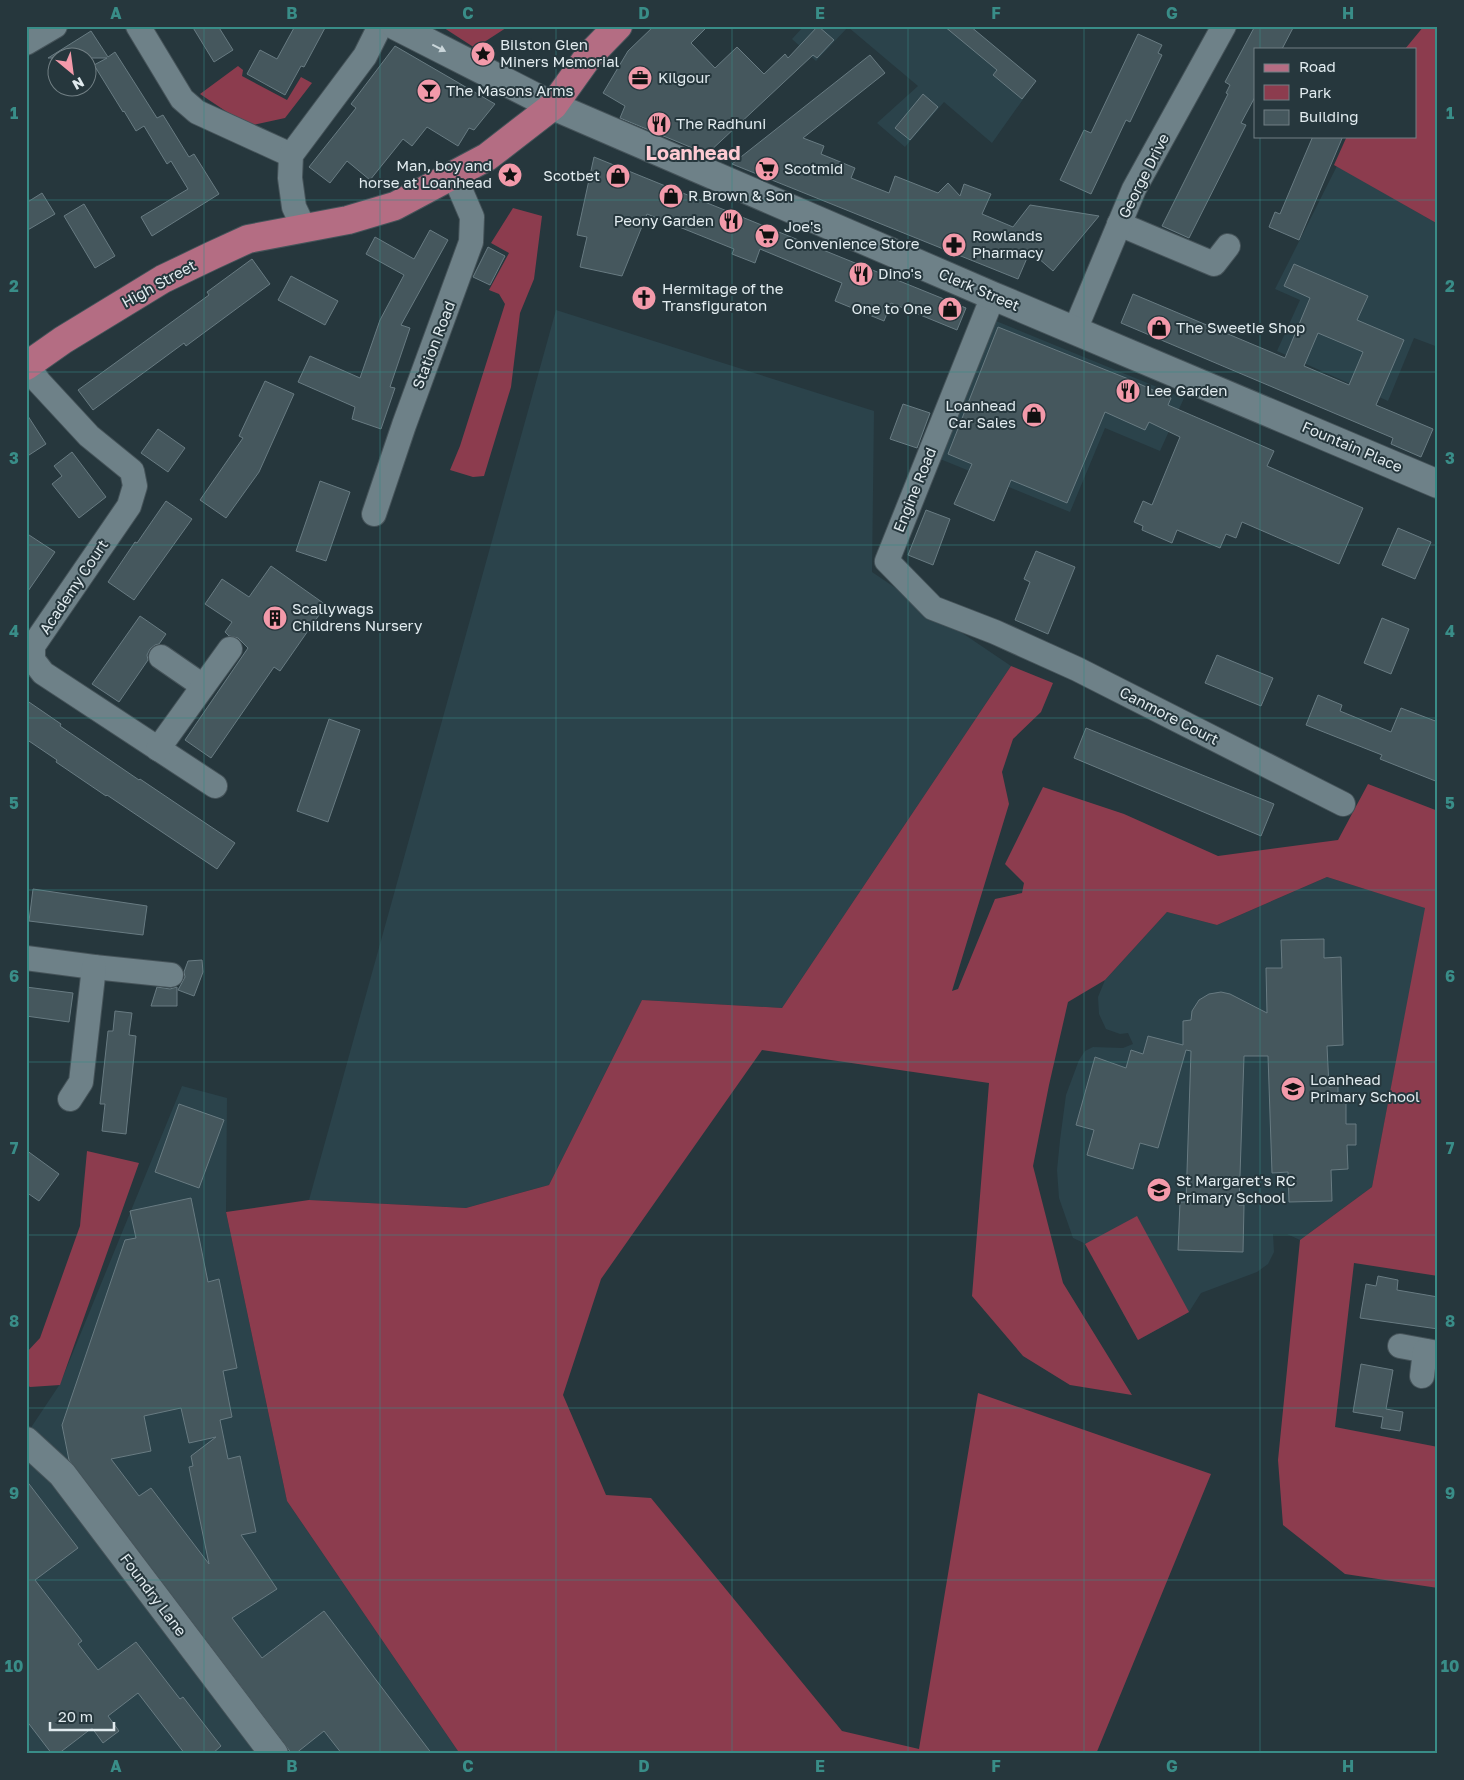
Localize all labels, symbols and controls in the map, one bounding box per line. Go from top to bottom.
text: A [110,3,122,23]
text: B [286,3,298,23]
text: C [462,3,474,23]
text: D [638,3,650,23]
text: E [815,3,825,23]
text: F [991,3,1001,23]
text: G [1166,3,1178,23]
text: H [1342,3,1354,23]
place label: Bilston Glen Miners Memorial [500,35,620,70]
place icon: Bilston Glen Miners Memorial [470,41,496,67]
one-way arrow [432,44,446,52]
north arrow [48,48,98,98]
legend [1254,48,1416,138]
text: Road [1299,57,1336,75]
office icon: Kilgour [627,65,653,91]
place label: Kilgour [658,68,710,86]
text: N [70,74,87,94]
bar icon: The Masons Arms [416,78,442,104]
place label: The Masons Arms [446,81,573,99]
text: Park [1299,83,1332,101]
text: 1 [10,103,18,123]
text: 1 [1446,103,1454,123]
text: Building [1299,107,1359,125]
restaurant icon: The Radhuni [646,111,672,137]
place label: The Radhuni [676,114,766,132]
street label: George Drive [1114,130,1172,221]
district label: Loanhead [646,140,740,164]
place label: Man, boy and horse at Loanhead [359,156,492,191]
supermarket icon: Scotmid [754,156,780,182]
place label: Scotmid [784,159,843,177]
place icon: Man, boy and horse at Loanhead [497,162,523,188]
shop icon: Scotbet [605,163,631,189]
place label: Scotbet [543,166,600,184]
shop icon: R Brown & Son [658,183,684,209]
place label: R Brown & Son [688,186,793,204]
restaurant icon: Peony Garden [718,208,744,234]
place label: Peony Garden [614,211,714,229]
place label: Joe's Convenience Store [784,217,920,252]
supermarket icon: Joe's Convenience Store [754,223,780,249]
place label: Rowlands Pharmacy [972,226,1044,261]
pharmacy icon: Rowlands Pharmacy [941,232,967,258]
street label: High Street [118,255,199,311]
restaurant icon: Dino's [848,261,874,287]
place label: Dino's [878,264,922,282]
street label: Clerk Street [936,264,1023,314]
text: 2 [9,276,19,296]
text: 2 [1445,276,1455,296]
place label: Hermitage of the Transfiguraton [662,279,784,314]
church icon: Hermitage of the Transfiguraton [631,285,657,311]
shop icon: One to One [937,296,963,322]
street label: Station Road [408,298,458,391]
place label: One to One [851,299,932,317]
shop icon: The Sweetie Shop [1146,315,1172,341]
place label: The Sweetie Shop [1176,318,1305,336]
restaurant icon: Lee Garden [1115,378,1141,404]
place label: Lee Garden [1146,381,1227,399]
place label: Loanhead Car Sales [945,396,1016,431]
shop icon: Loanhead Car Sales [1021,402,1047,428]
street label: Fountain Place [1299,417,1406,475]
street label: Engine Road [889,445,939,535]
text: 3 [9,448,19,468]
text: 3 [1445,448,1455,468]
street label: Academy Court [35,536,111,637]
place label: Scallywags Childrens Nursery [292,599,423,634]
building icon: Scallywags Childrens Nursery [262,605,288,631]
text: 4 [9,621,19,641]
text: 4 [1445,621,1455,641]
street label: Canmore Court [1117,682,1222,748]
text: 5 [9,793,19,813]
text: 5 [1445,793,1455,813]
text: 6 [9,966,19,986]
text: 6 [1445,966,1455,986]
place label: Loanhead Primary School [1310,1070,1420,1105]
school or university icon: Loanhead Primary School [1280,1076,1306,1102]
text: 7 [10,1138,19,1158]
text: 7 [1446,1138,1455,1158]
place label: St Margaret's RC Primary School [1176,1171,1296,1206]
school or university icon: St Margaret's RC Primary School [1146,1177,1172,1203]
text: 8 [9,1311,19,1331]
text: 8 [1445,1311,1455,1331]
text: 9 [9,1483,19,1503]
text: 9 [1445,1483,1455,1503]
street label: Foundry Lane [117,1550,191,1640]
text: 10 [5,1656,23,1676]
text: 10 [1441,1656,1459,1676]
scale bar [50,1700,114,1732]
text: 20 m [58,1707,93,1725]
text: A [110,1756,122,1776]
text: B [286,1756,298,1776]
text: C [462,1756,474,1776]
text: D [638,1756,650,1776]
text: E [815,1756,825,1776]
text: F [991,1756,1001,1776]
text: G [1166,1756,1178,1776]
text: H [1342,1756,1354,1776]

